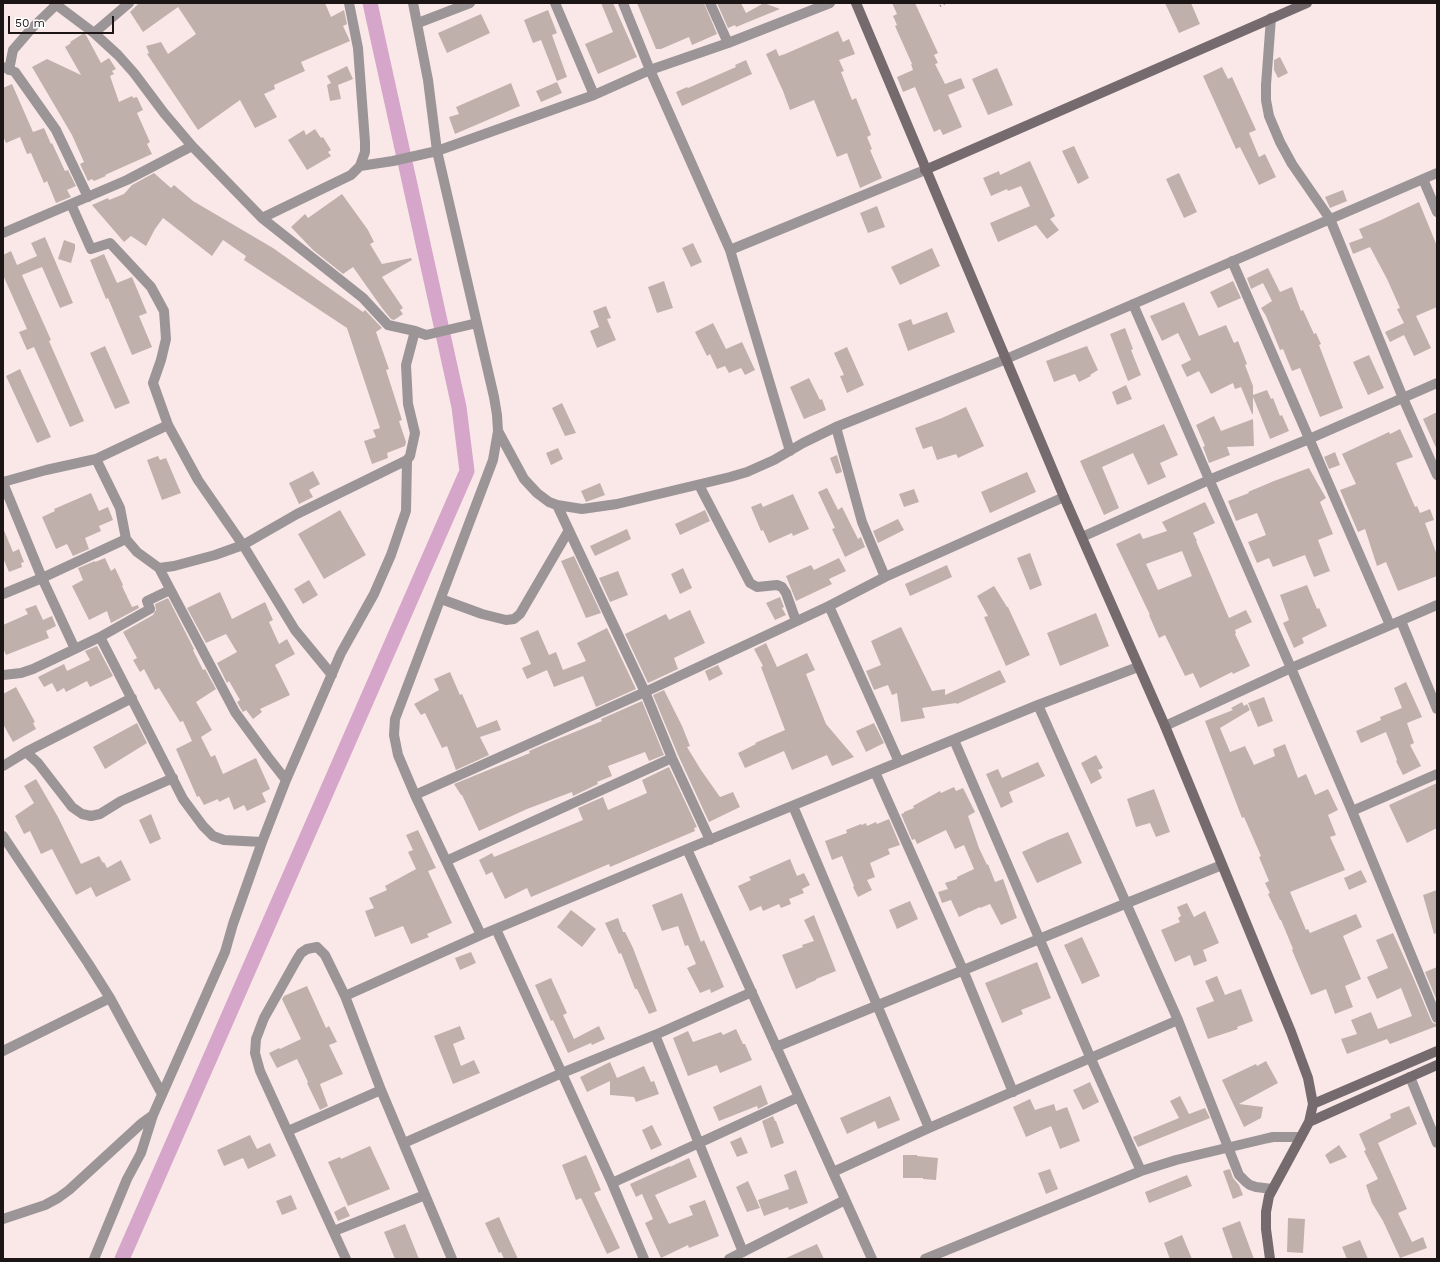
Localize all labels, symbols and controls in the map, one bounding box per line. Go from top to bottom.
scale bar [10,8,116,34]
text: 50 m [15,16,45,30]

